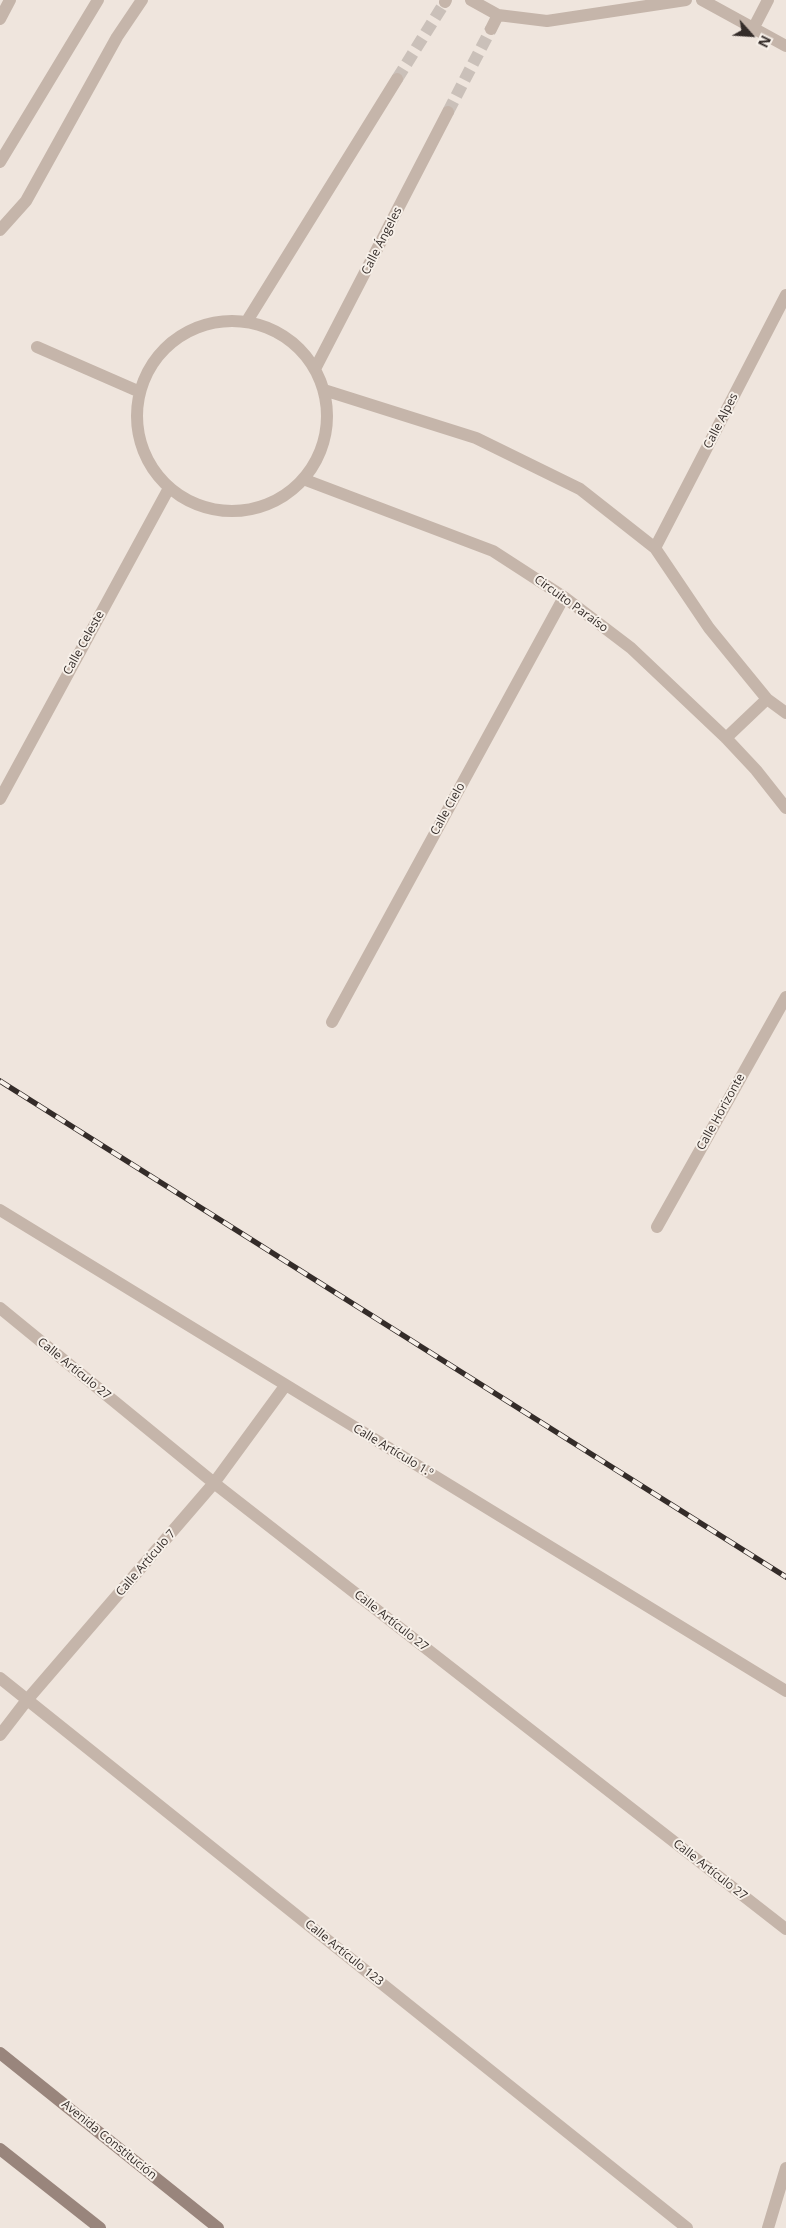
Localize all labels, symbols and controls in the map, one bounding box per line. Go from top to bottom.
north arrow [726,10,776,60]
text: N [754,33,776,51]
street label: Calle Ángeles [359,205,405,277]
street label: Calle Alpes [701,391,741,451]
street label: Circuito Paraíso [531,572,611,636]
street label: Calle Celeste [61,608,107,678]
street label: Calle Cielo [428,780,468,838]
street label: Calle Horizonte [694,1071,748,1153]
street label: Calle Artículo 27 [34,1335,114,1403]
street label: Calle Artículo 1.º [350,1421,436,1481]
street label: Calle Artículo 7 [113,1527,179,1599]
street label: Calle Artículo 27 [351,1588,431,1654]
street label: Calle Artículo 27 [670,1837,750,1903]
street label: Calle Artículo 123 [302,1917,386,1989]
street label: Avenida Constitución [59,2097,159,2183]

